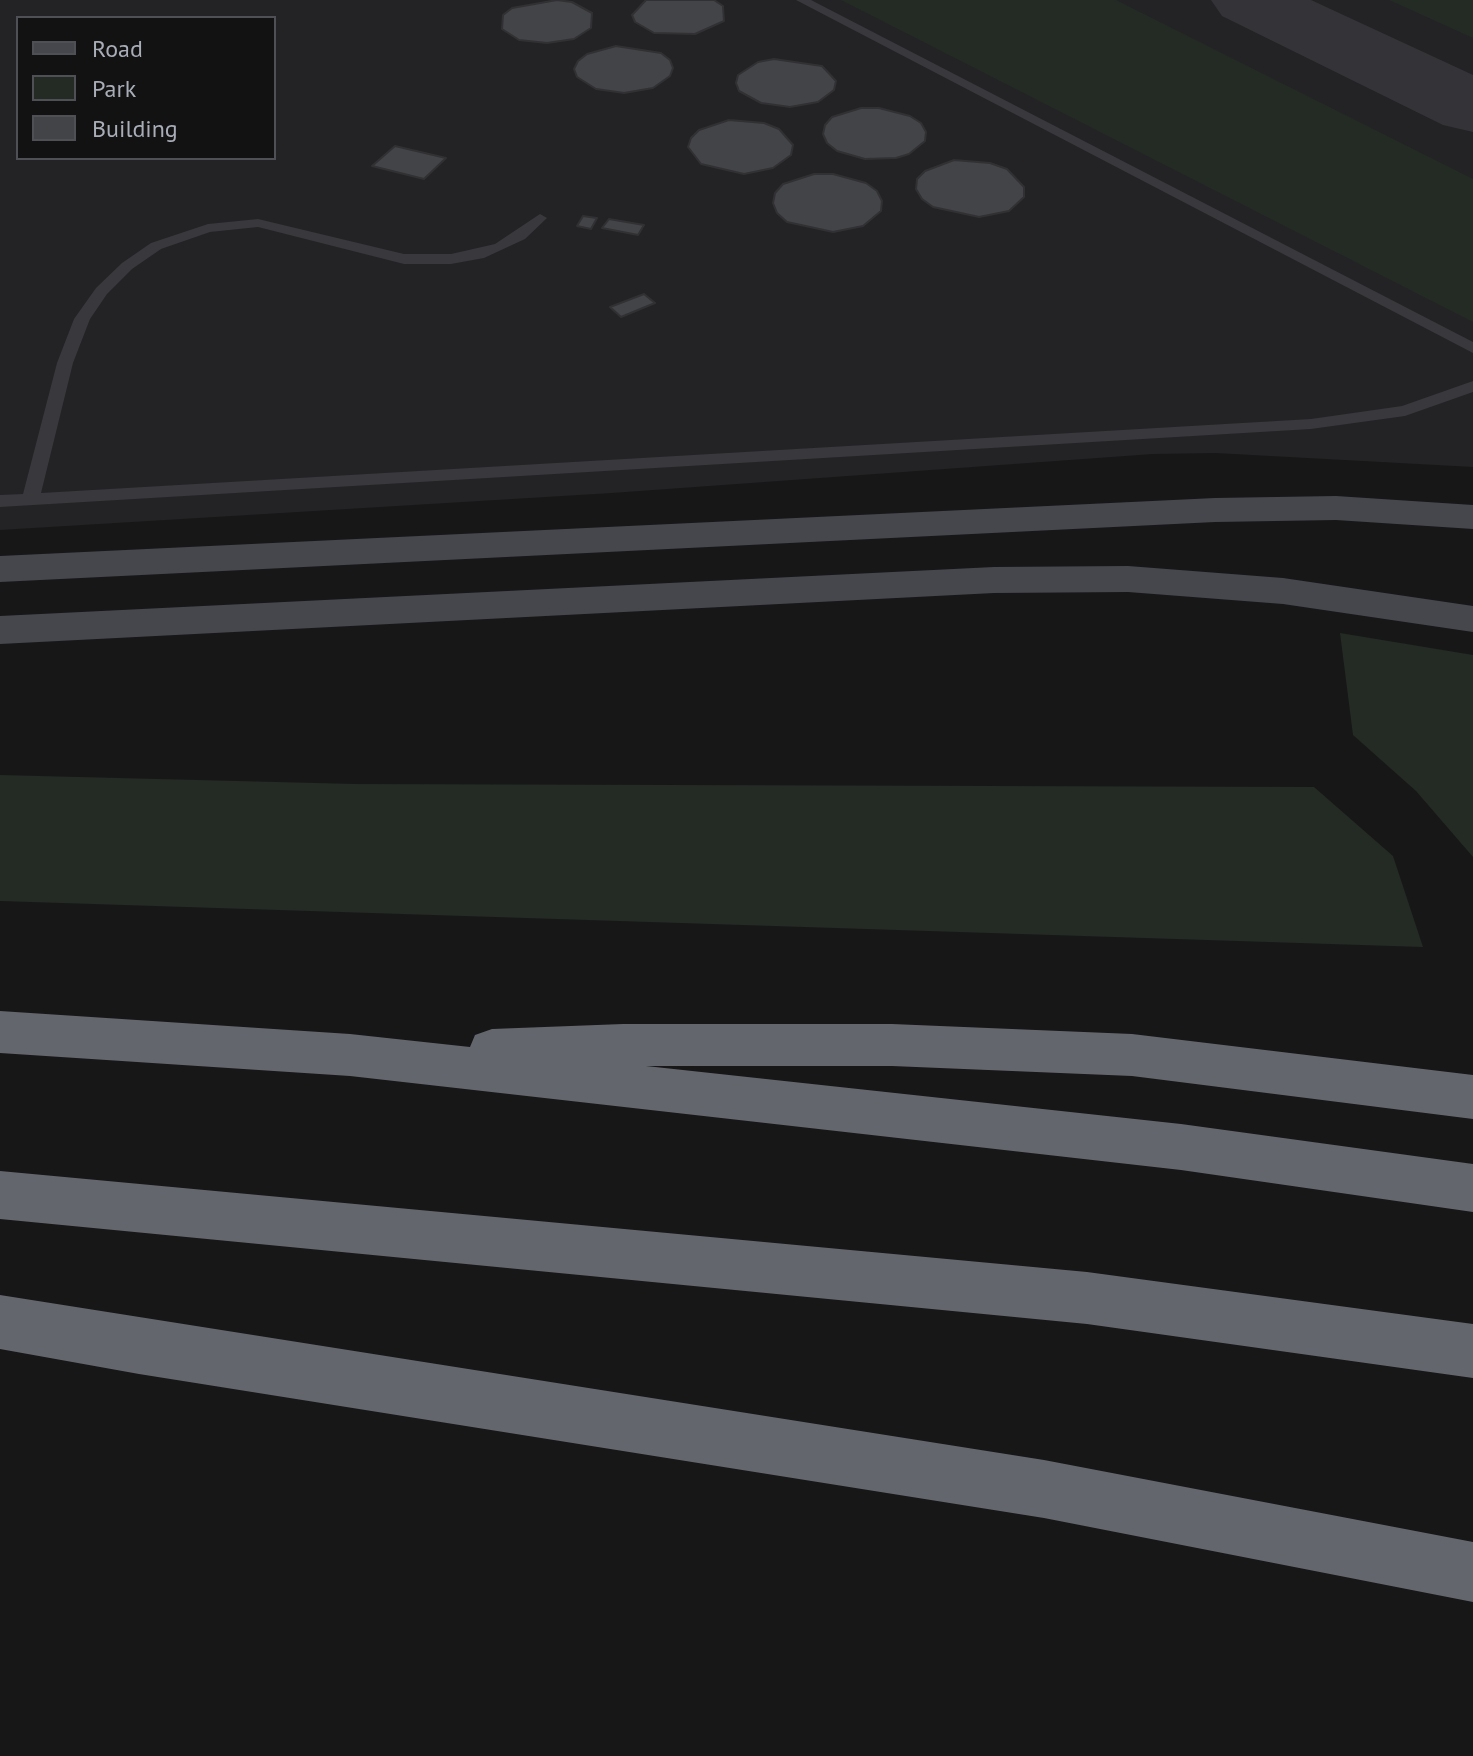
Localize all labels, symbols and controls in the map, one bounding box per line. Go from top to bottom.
legend [16,16,276,160]
text: Road [92,33,143,64]
text: Park [92,73,136,104]
text: Building [92,113,178,144]

